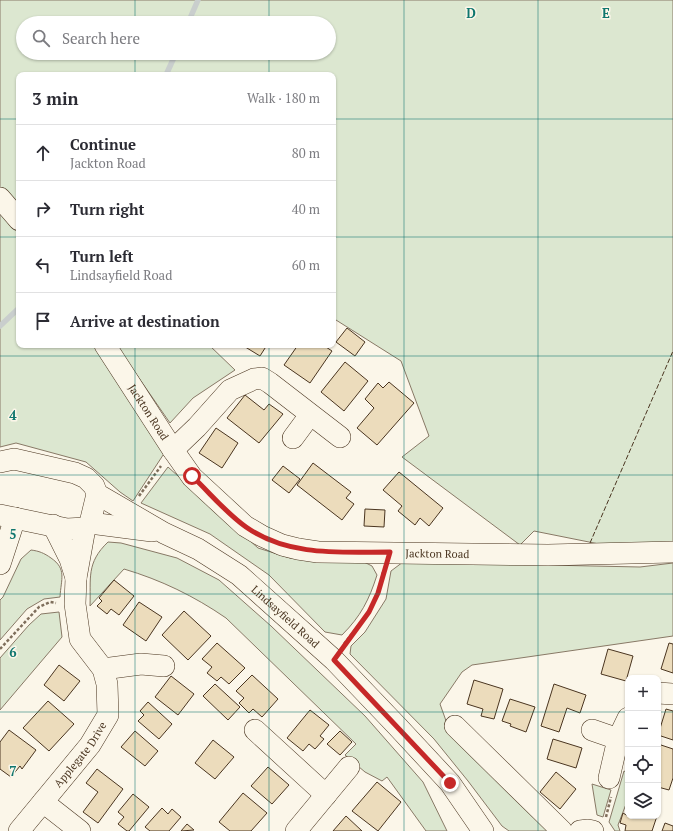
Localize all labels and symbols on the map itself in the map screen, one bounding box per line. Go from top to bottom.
text: D [466,4,476,22]
text: E [602,4,610,22]
street label: Jackton Road [125,381,172,443]
text: 4 [9,406,17,424]
route start [183,467,201,485]
text: 5 [9,525,17,543]
street label: Jackton Road [405,546,469,561]
street label: Lindsayfield Road [248,582,322,651]
text: 6 [9,643,17,661]
street label: Applegate Drive [51,719,110,790]
text: 7 [9,762,17,780]
route end [441,774,459,792]

